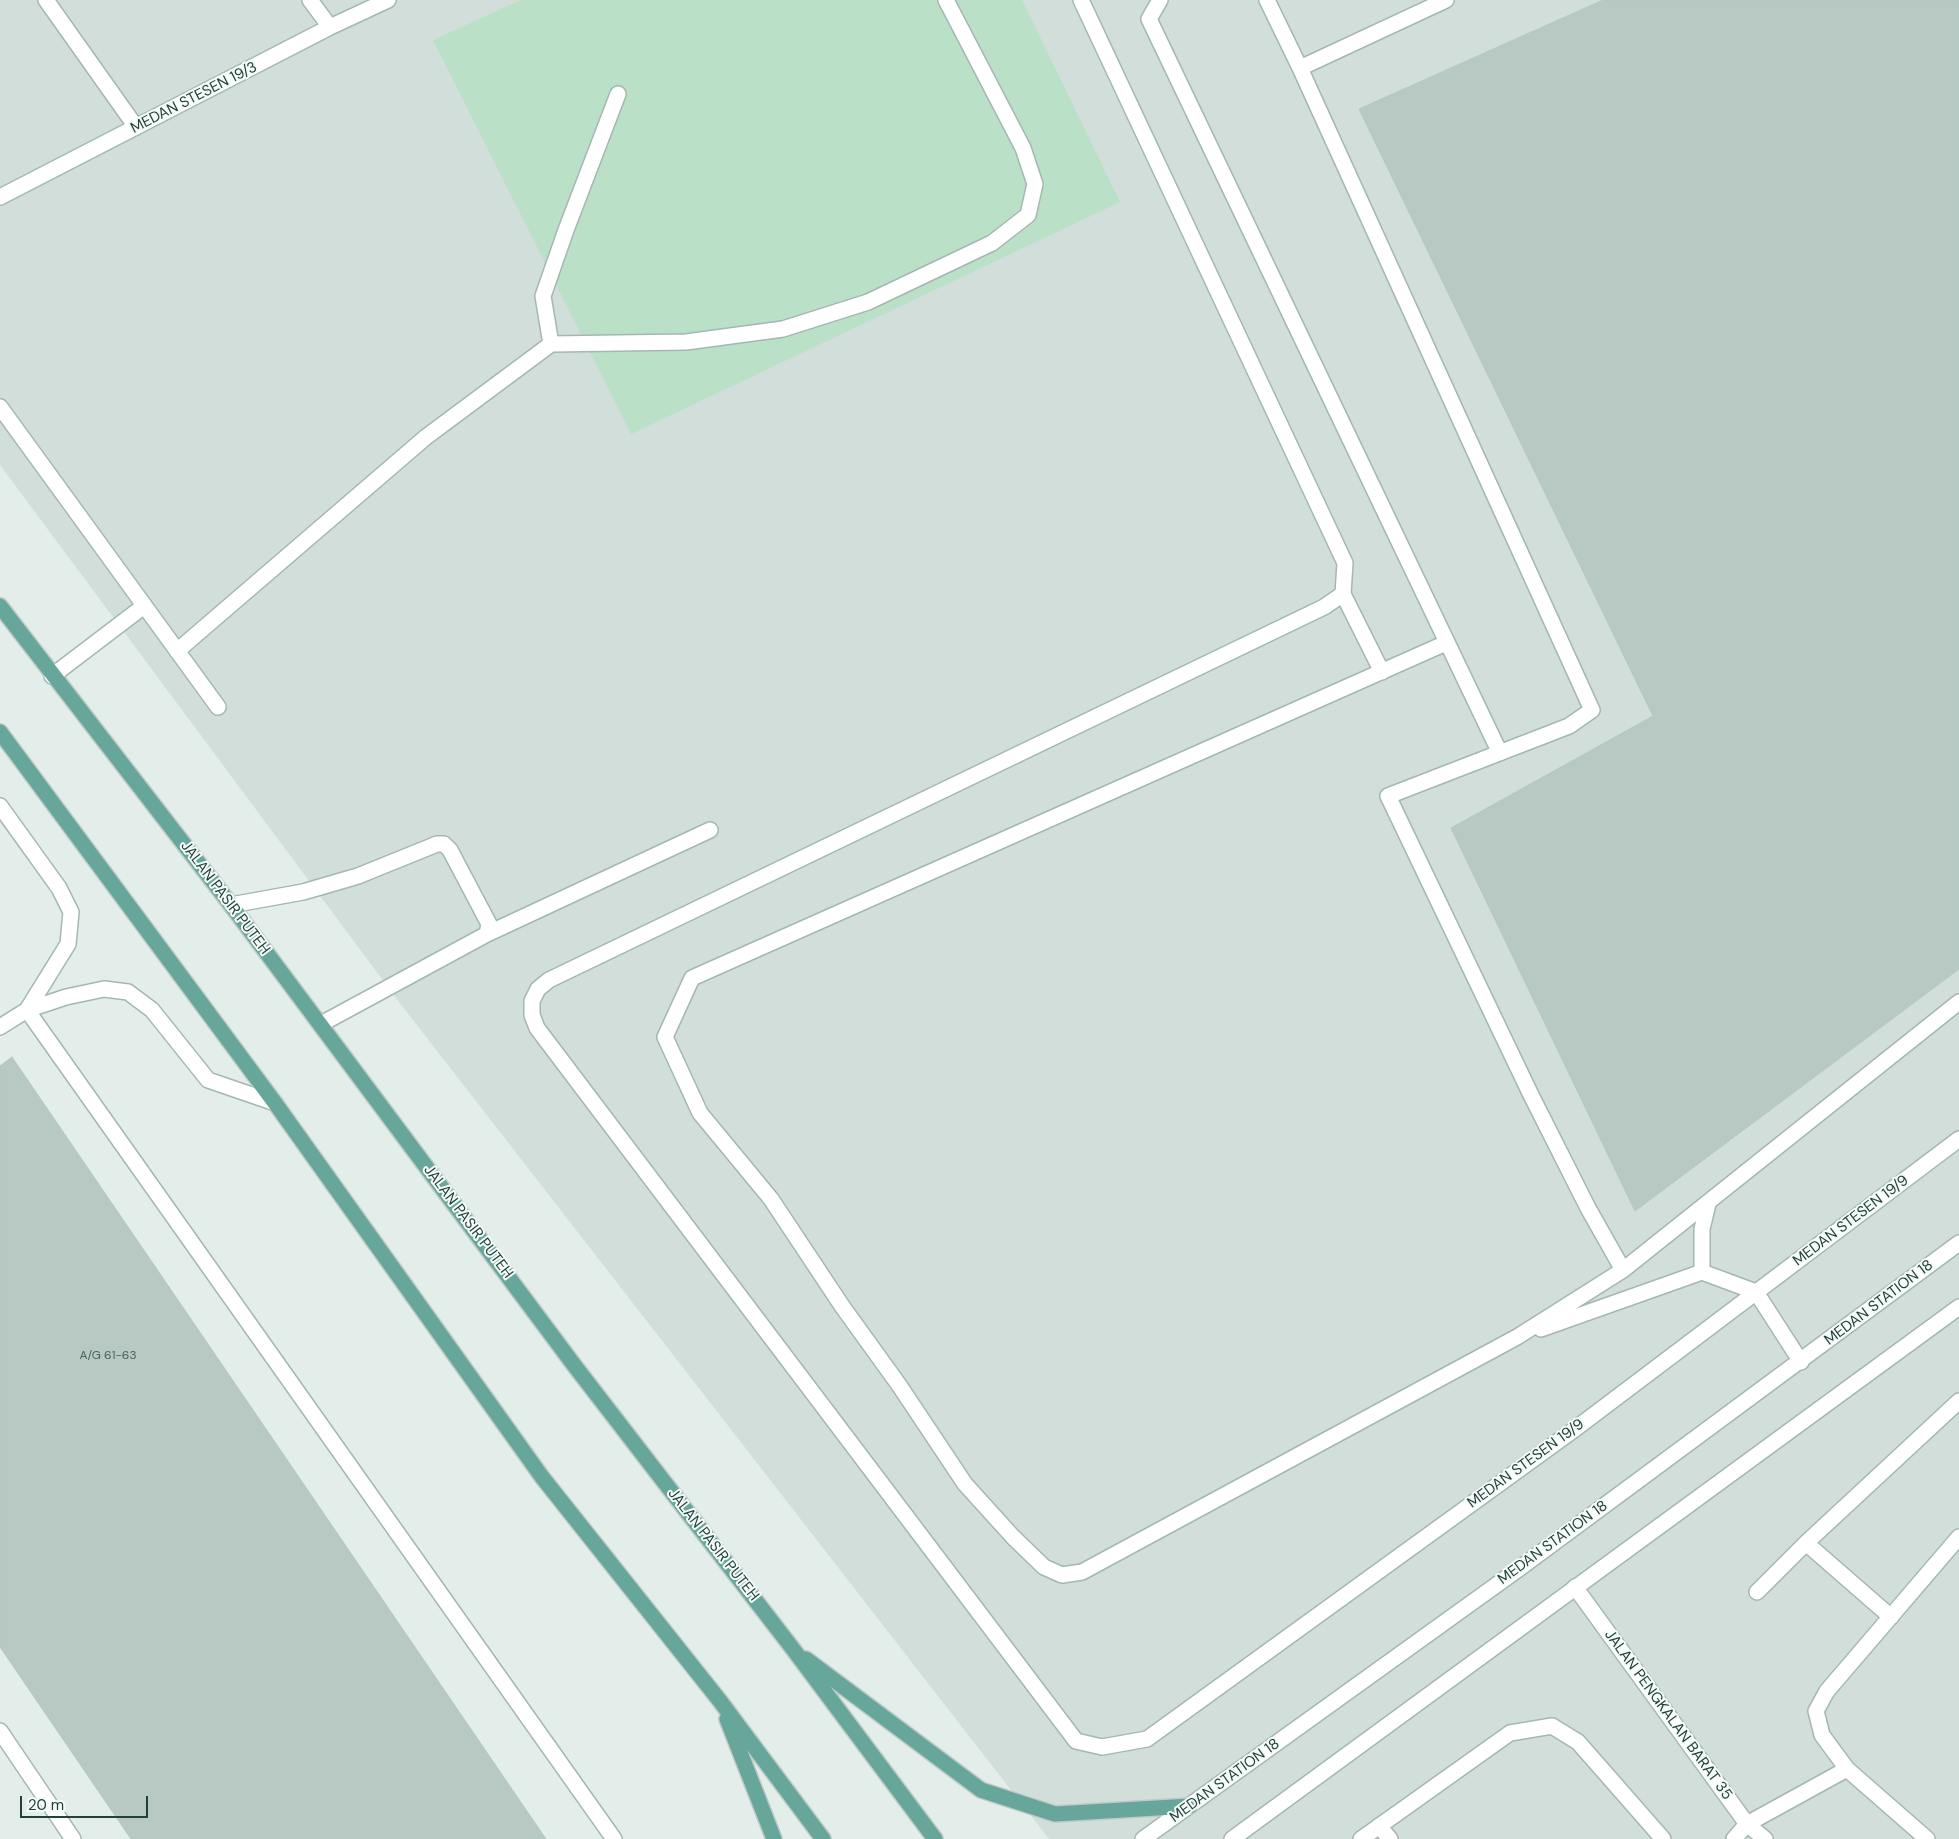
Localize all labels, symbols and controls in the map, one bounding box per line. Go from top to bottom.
street label: MEDAN STESEN 19/3 [128,58,260,138]
street label: JALAN PASIR PUTEH [176,838,274,958]
street label: JALAN PASIR PUTEH [419,1162,517,1282]
street label: MEDAN STESEN 19/9 [1790,1172,1912,1270]
street label: MEDAN STATION 18 [1821,1256,1937,1350]
house number: A/G 61-63 [80,1349,136,1363]
street label: MEDAN STESEN 19/9 [1464,1416,1588,1512]
street label: JALAN PASIR PUTEH [664,1485,762,1605]
street label: MEDAN STATION 18 [1495,1497,1611,1589]
street label: JALAN PENGKALAN BARAT 35 [1600,1626,1736,1804]
street label: MEDAN STATION 18 [1167,1735,1283,1827]
scale bar [22,1786,150,1818]
text: 20 m [28,1795,64,1815]

